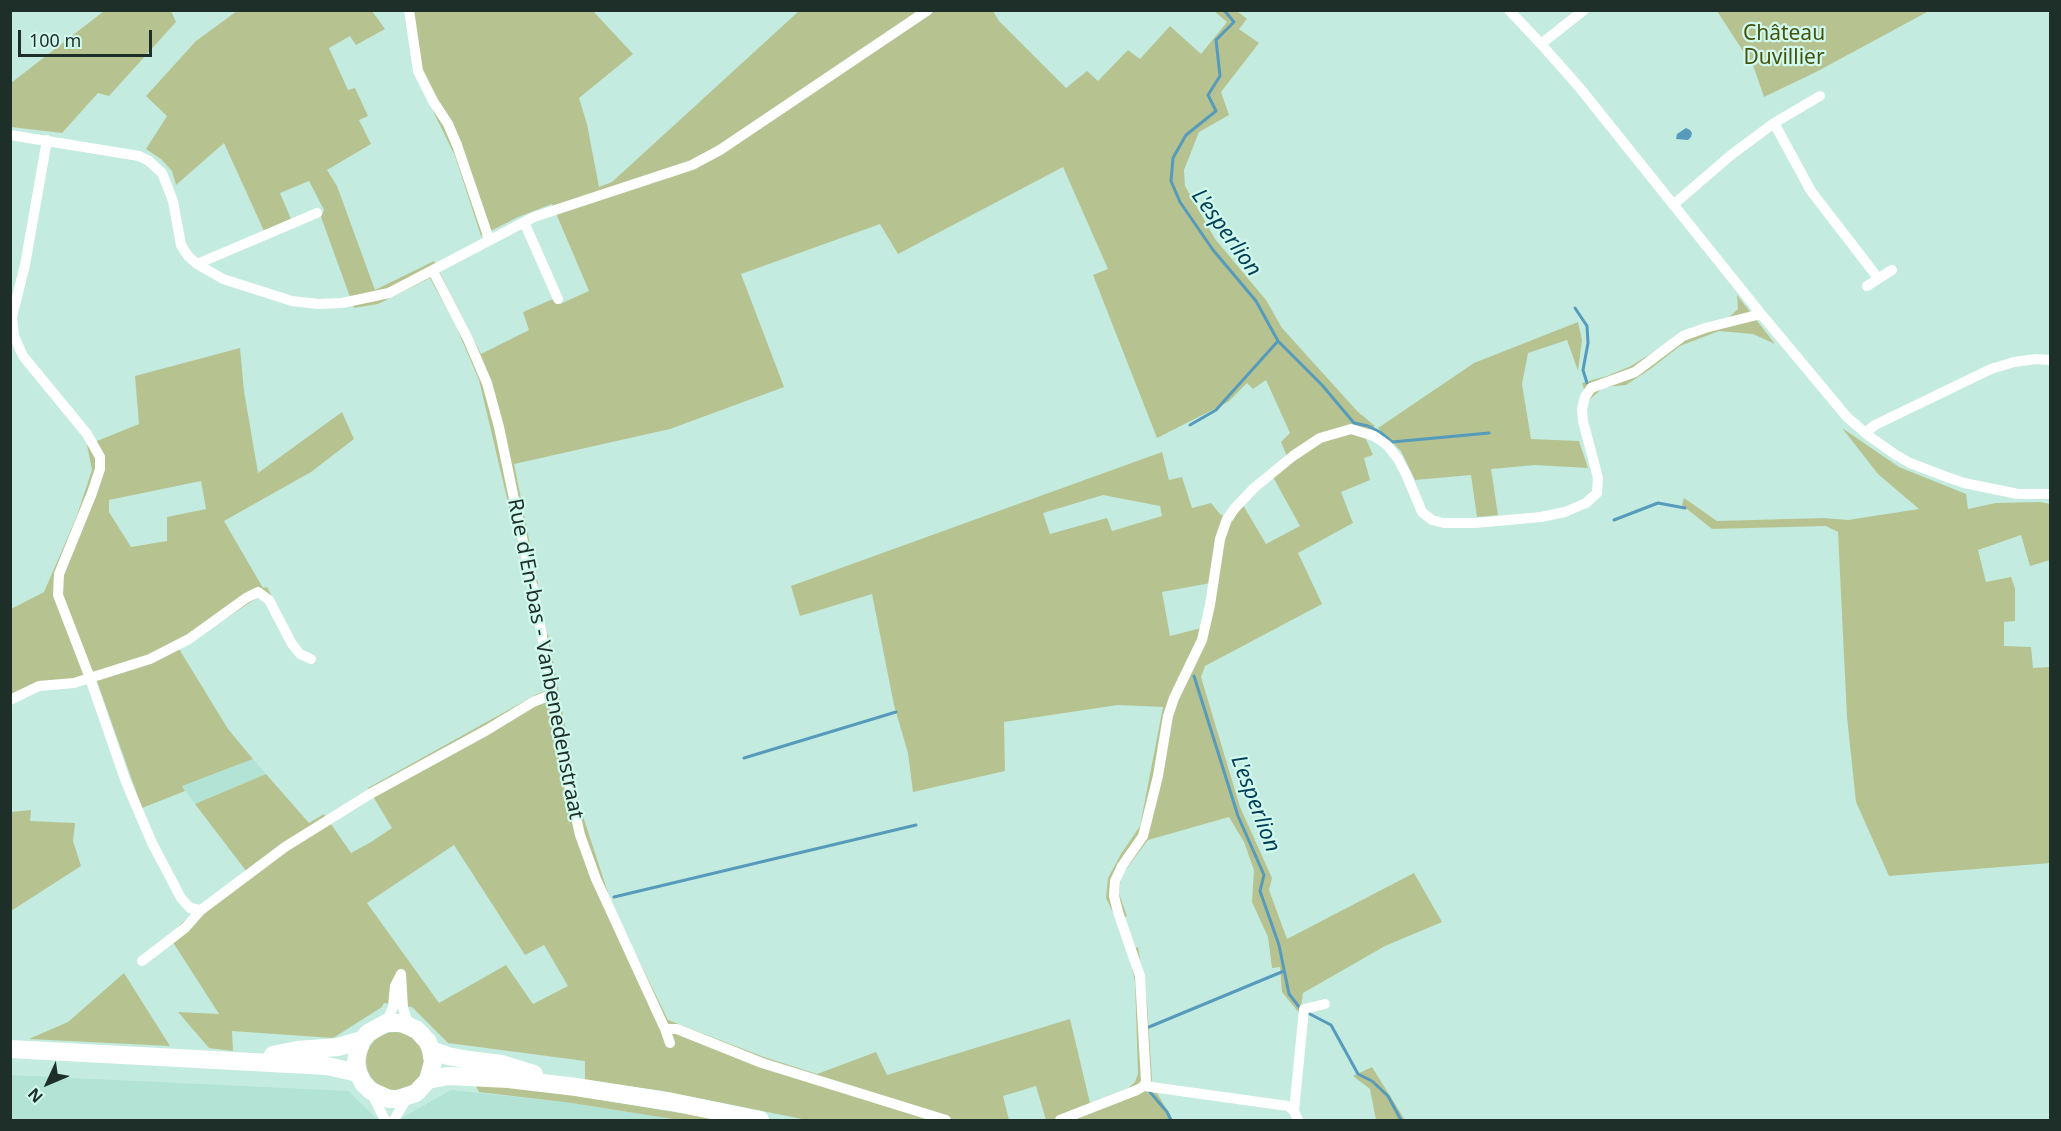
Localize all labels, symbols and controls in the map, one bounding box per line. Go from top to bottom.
scale bar [21,18,154,56]
park label: Château Duvillier [1743,21,1825,71]
text: 100 m [29,28,81,52]
water label: L'esperlion [1185,184,1267,282]
street label: Rue d'En-bas - Vanbenedenstraat [502,497,588,821]
water label: L'esperlion [1224,752,1286,856]
north arrow [18,1053,78,1113]
text: N [23,1083,47,1108]

